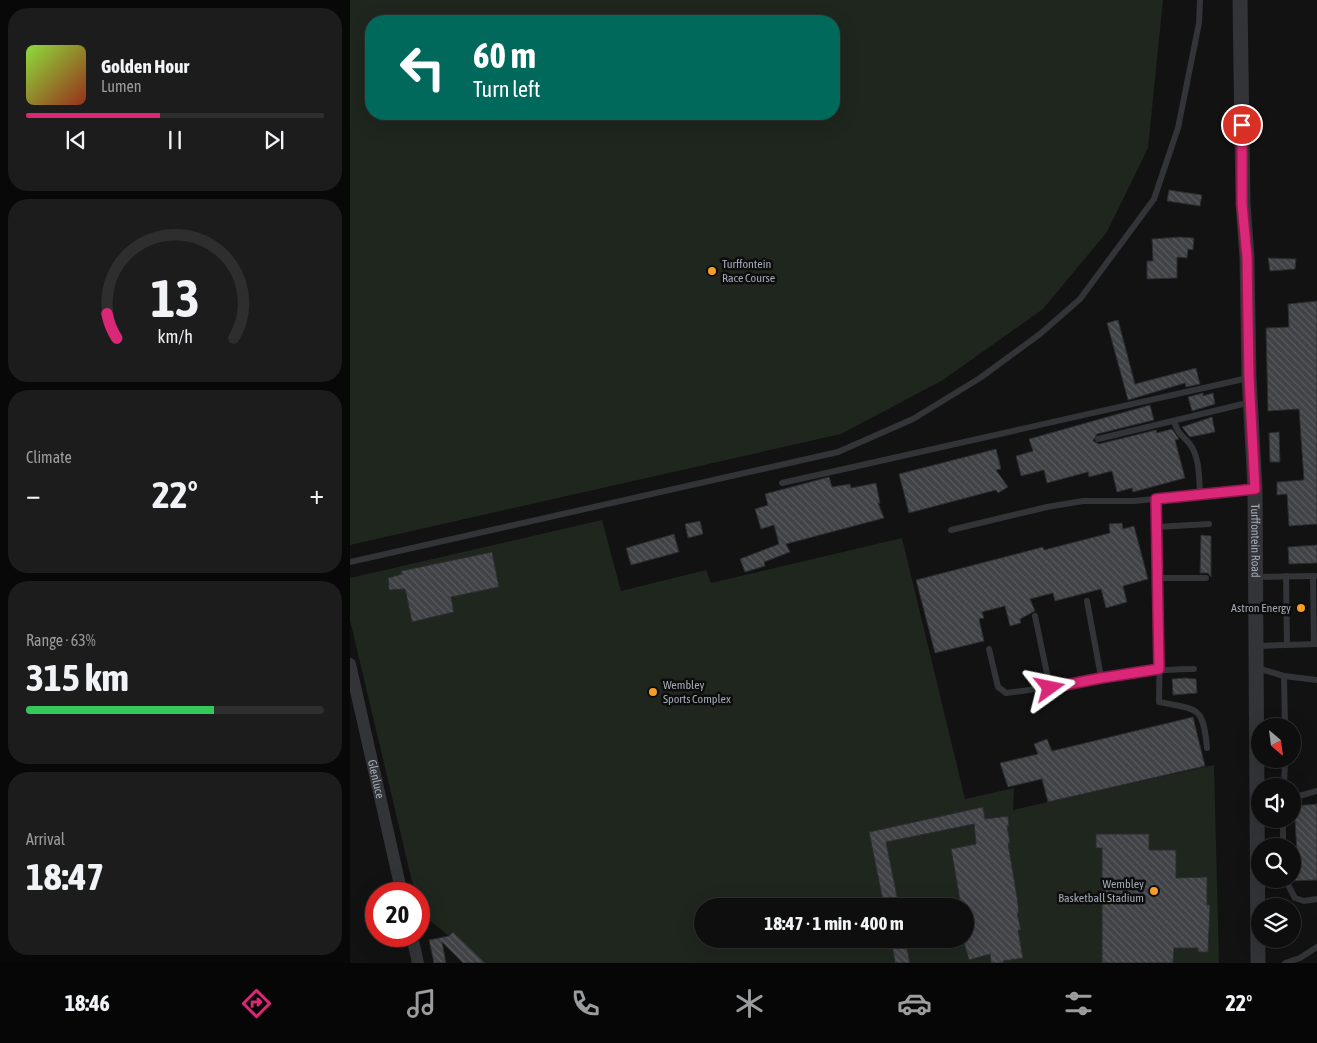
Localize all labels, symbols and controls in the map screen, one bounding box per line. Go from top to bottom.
icon: left [390,35,455,100]
text: 60 m [473,35,536,75]
text: Golden Hour [101,55,189,77]
text: Turn left [473,76,540,102]
text: Lumen [101,77,141,95]
pin [1221,104,1263,146]
icon: arrive [1228,111,1256,139]
icon: previous [62,126,90,154]
icon: pause [161,126,189,154]
icon: next [260,126,288,154]
place label: Turffontein Race Course [722,257,775,285]
marker: Turffontein Race Course [706,265,718,277]
text: 13 [151,268,199,328]
text: km/h [157,326,193,347]
text: Climate [26,448,72,466]
text: 22° [152,473,198,516]
text: − [26,478,41,510]
text: + [309,478,324,510]
street label: Turffontein Road [1248,504,1263,578]
place label: Astron Energy [1231,601,1291,615]
marker: Astron Energy [1295,602,1307,614]
text: Range · 63% [26,631,96,649]
text: 315 km [26,656,129,699]
position arrow [1023,661,1075,713]
place label: Wembley Sports Complex [663,678,731,706]
marker: Wembley Sports Complex [647,686,659,698]
north arrow [1251,718,1301,768]
map controls [1251,718,1301,948]
street label: Glenluce [365,758,387,800]
button: sound [1251,778,1301,828]
text: Arrival [26,830,65,848]
button: search [1251,838,1301,888]
text: 18:47 [26,855,104,898]
place label: Wembley Basketball Stadium [1058,877,1144,905]
speed limit sign: 20 [365,882,430,947]
marker: Wembley Basketball Stadium [1148,885,1160,897]
button: layers [1251,898,1301,948]
text: 18:47 · 1 min · 400 m [764,912,904,934]
icon: directions [239,986,274,1021]
icon: music [404,986,439,1021]
icon: phone [568,986,603,1021]
icon: climate [732,986,767,1021]
icon: car [897,986,932,1021]
icon: filters [1061,986,1096,1021]
text: 18:46 [65,990,110,1016]
text: 22° [1225,990,1252,1016]

